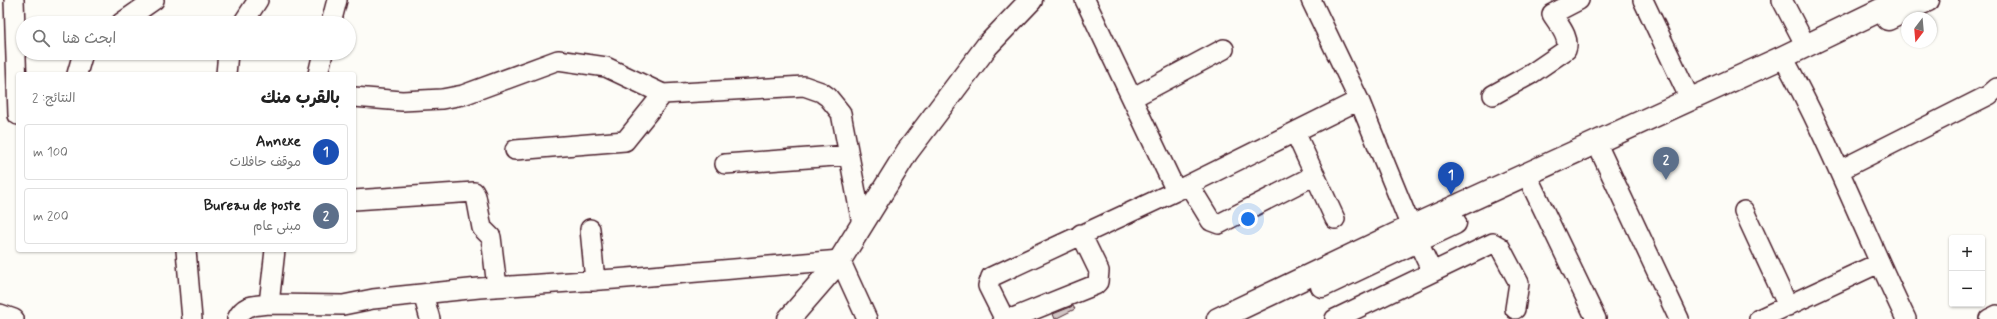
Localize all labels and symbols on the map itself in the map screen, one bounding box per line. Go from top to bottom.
north arrow [1901,12,1937,48]
pin: 2 [1653,147,1679,180]
pin: 1 [1438,162,1464,195]
your location [1238,209,1258,229]

